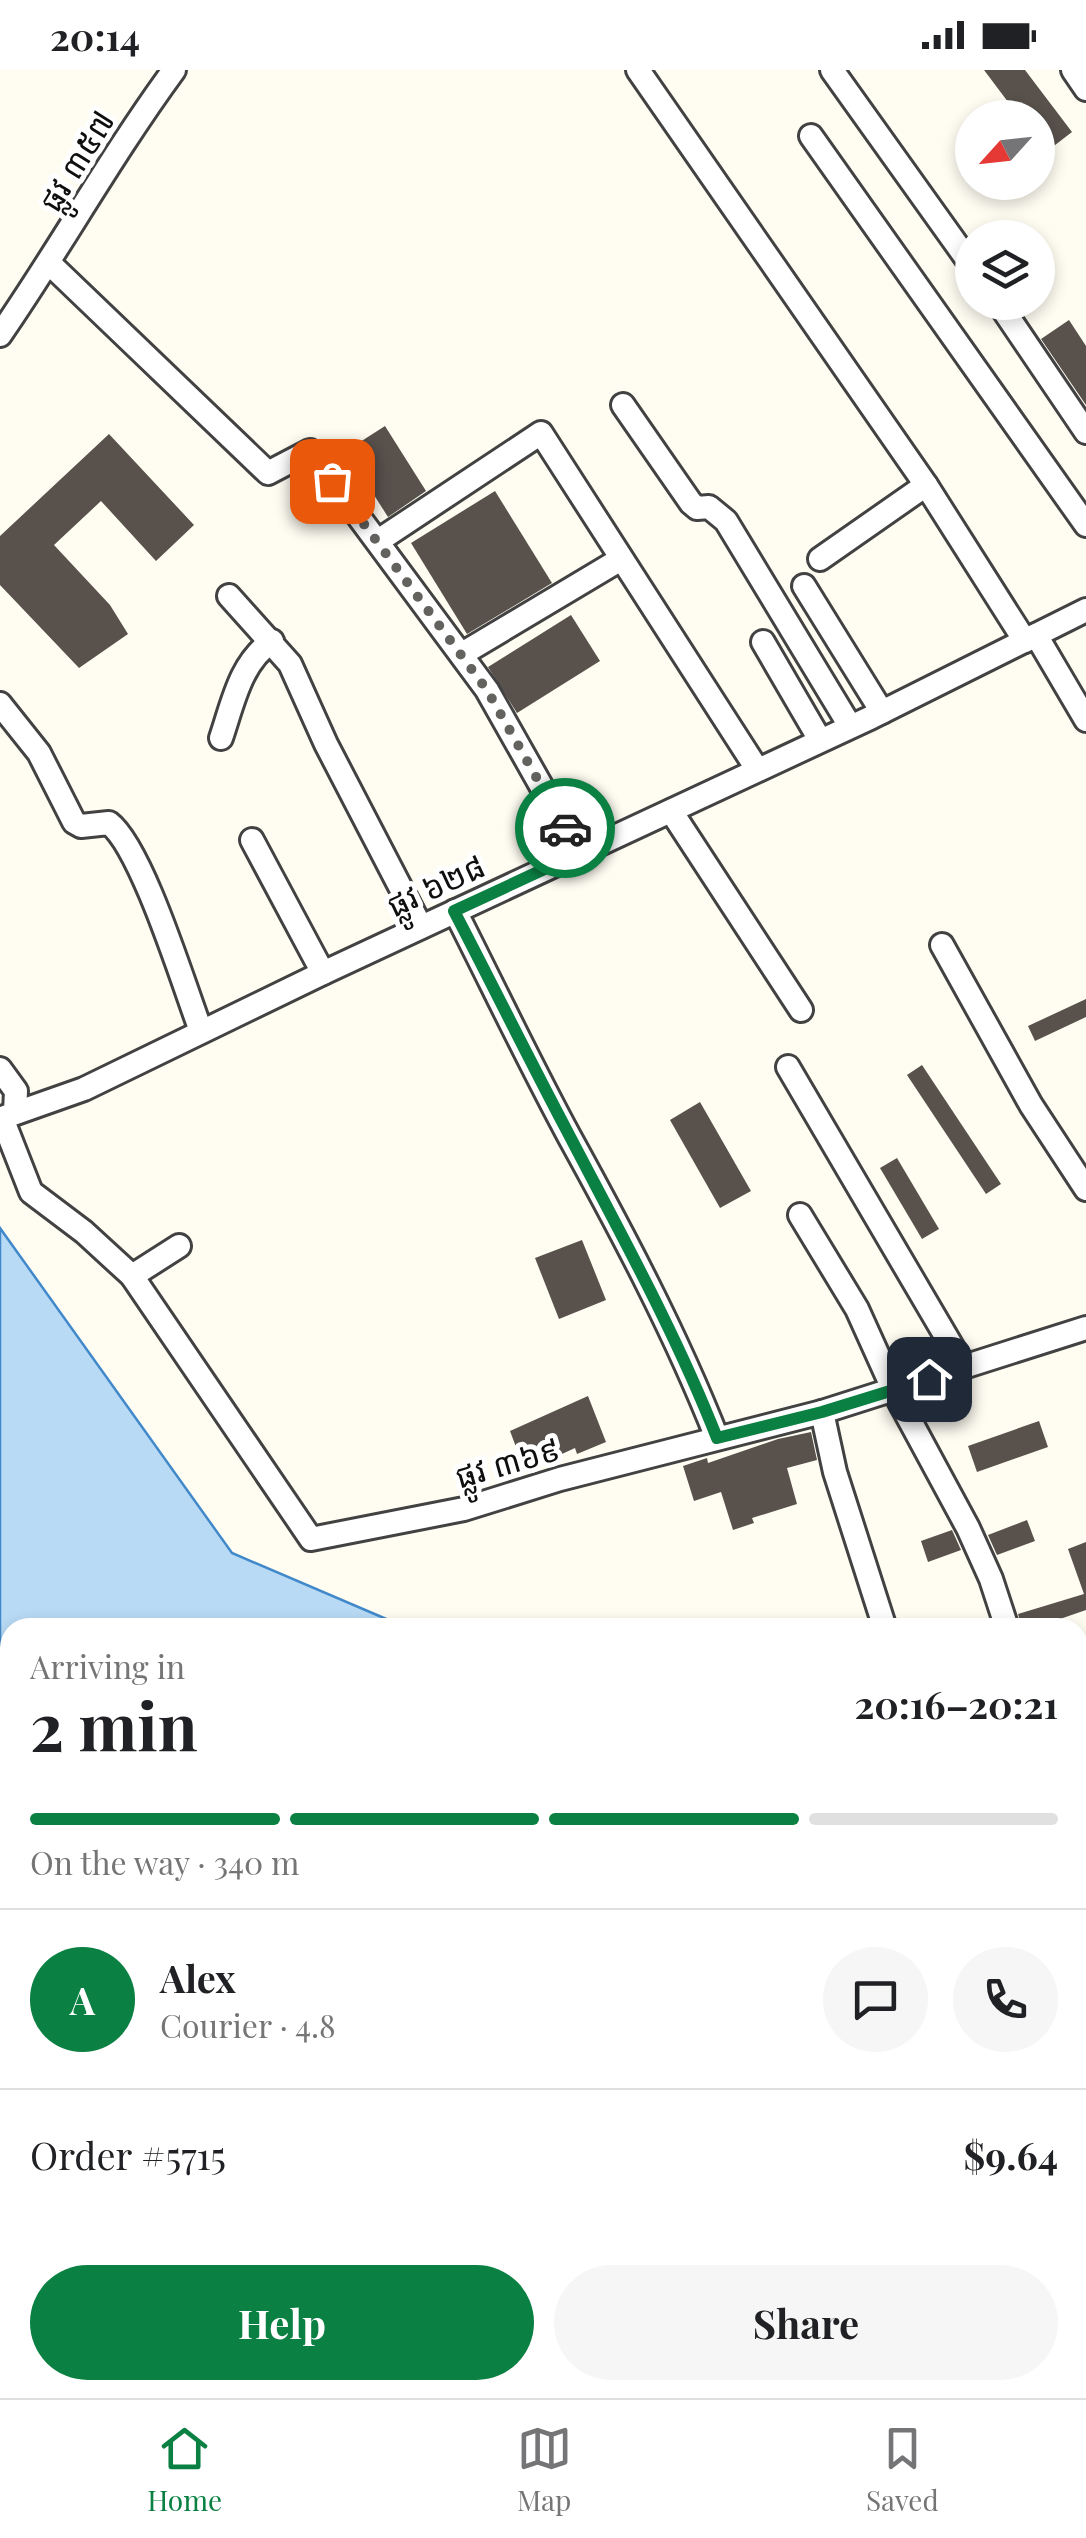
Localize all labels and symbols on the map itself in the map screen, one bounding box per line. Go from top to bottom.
north arrow [955,100,1055,200]
street label: ផ្លូវ ៣៥៧ [27,101,131,224]
pin [290,439,375,524]
courier [515,778,615,878]
street label: ផ្លូវ ៦២៨ [379,843,495,934]
pin [887,1337,972,1422]
street label: ផ្លូវ ៣៦៩ [450,1426,567,1506]

